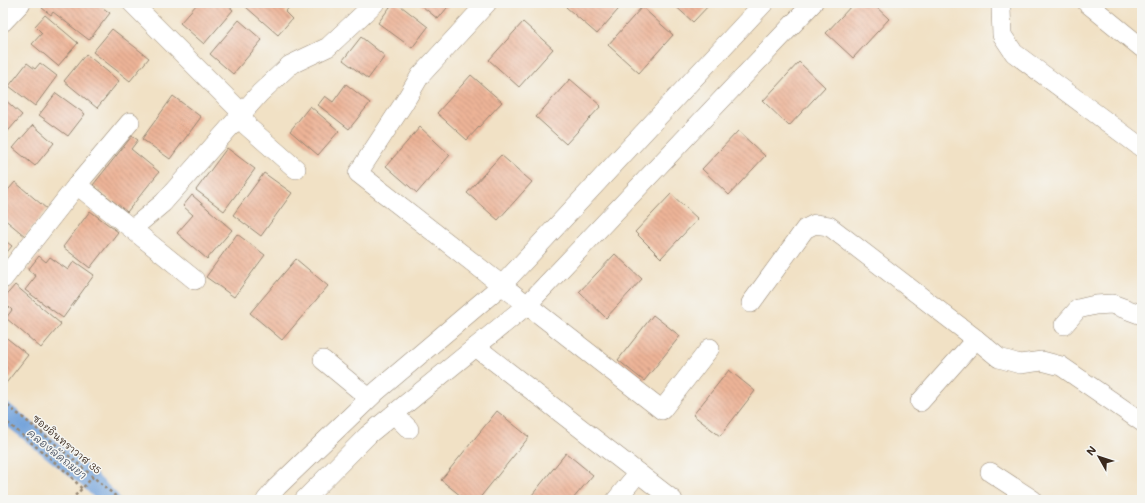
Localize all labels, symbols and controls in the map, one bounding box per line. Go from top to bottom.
street label: ซอยอินทราวาส 35 [30,411,104,477]
water label: คลองลัดถมยา [24,425,91,482]
north arrow [1079,437,1119,477]
text: N [1082,442,1099,458]

